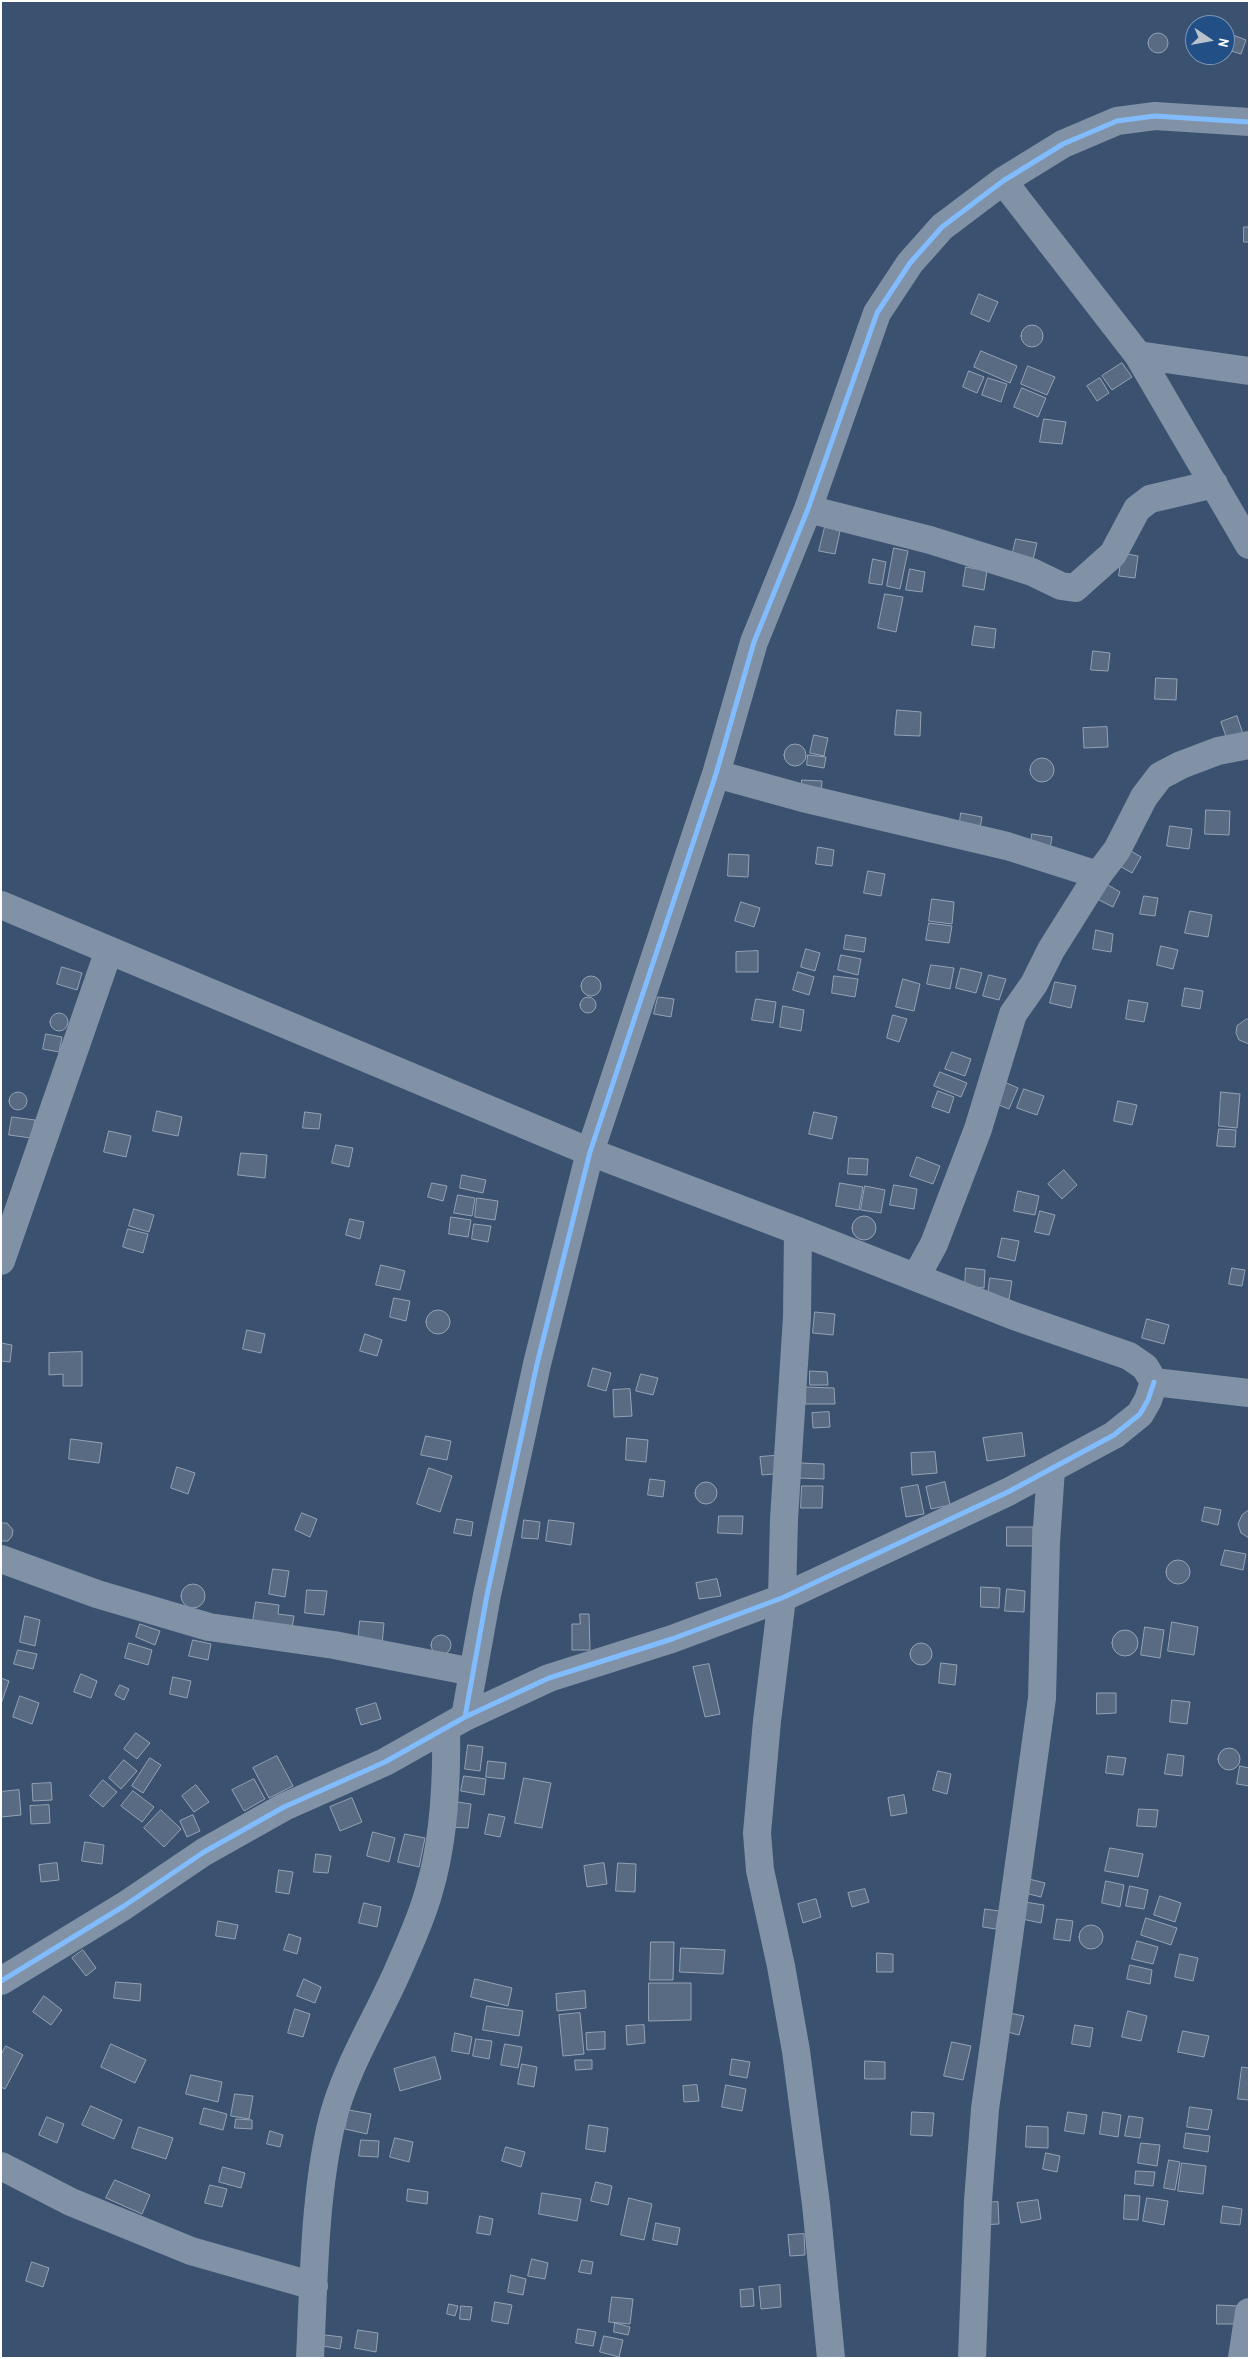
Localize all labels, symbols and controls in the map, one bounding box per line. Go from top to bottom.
north arrow [1185,15,1235,65]
text: N [1214,37,1233,49]

